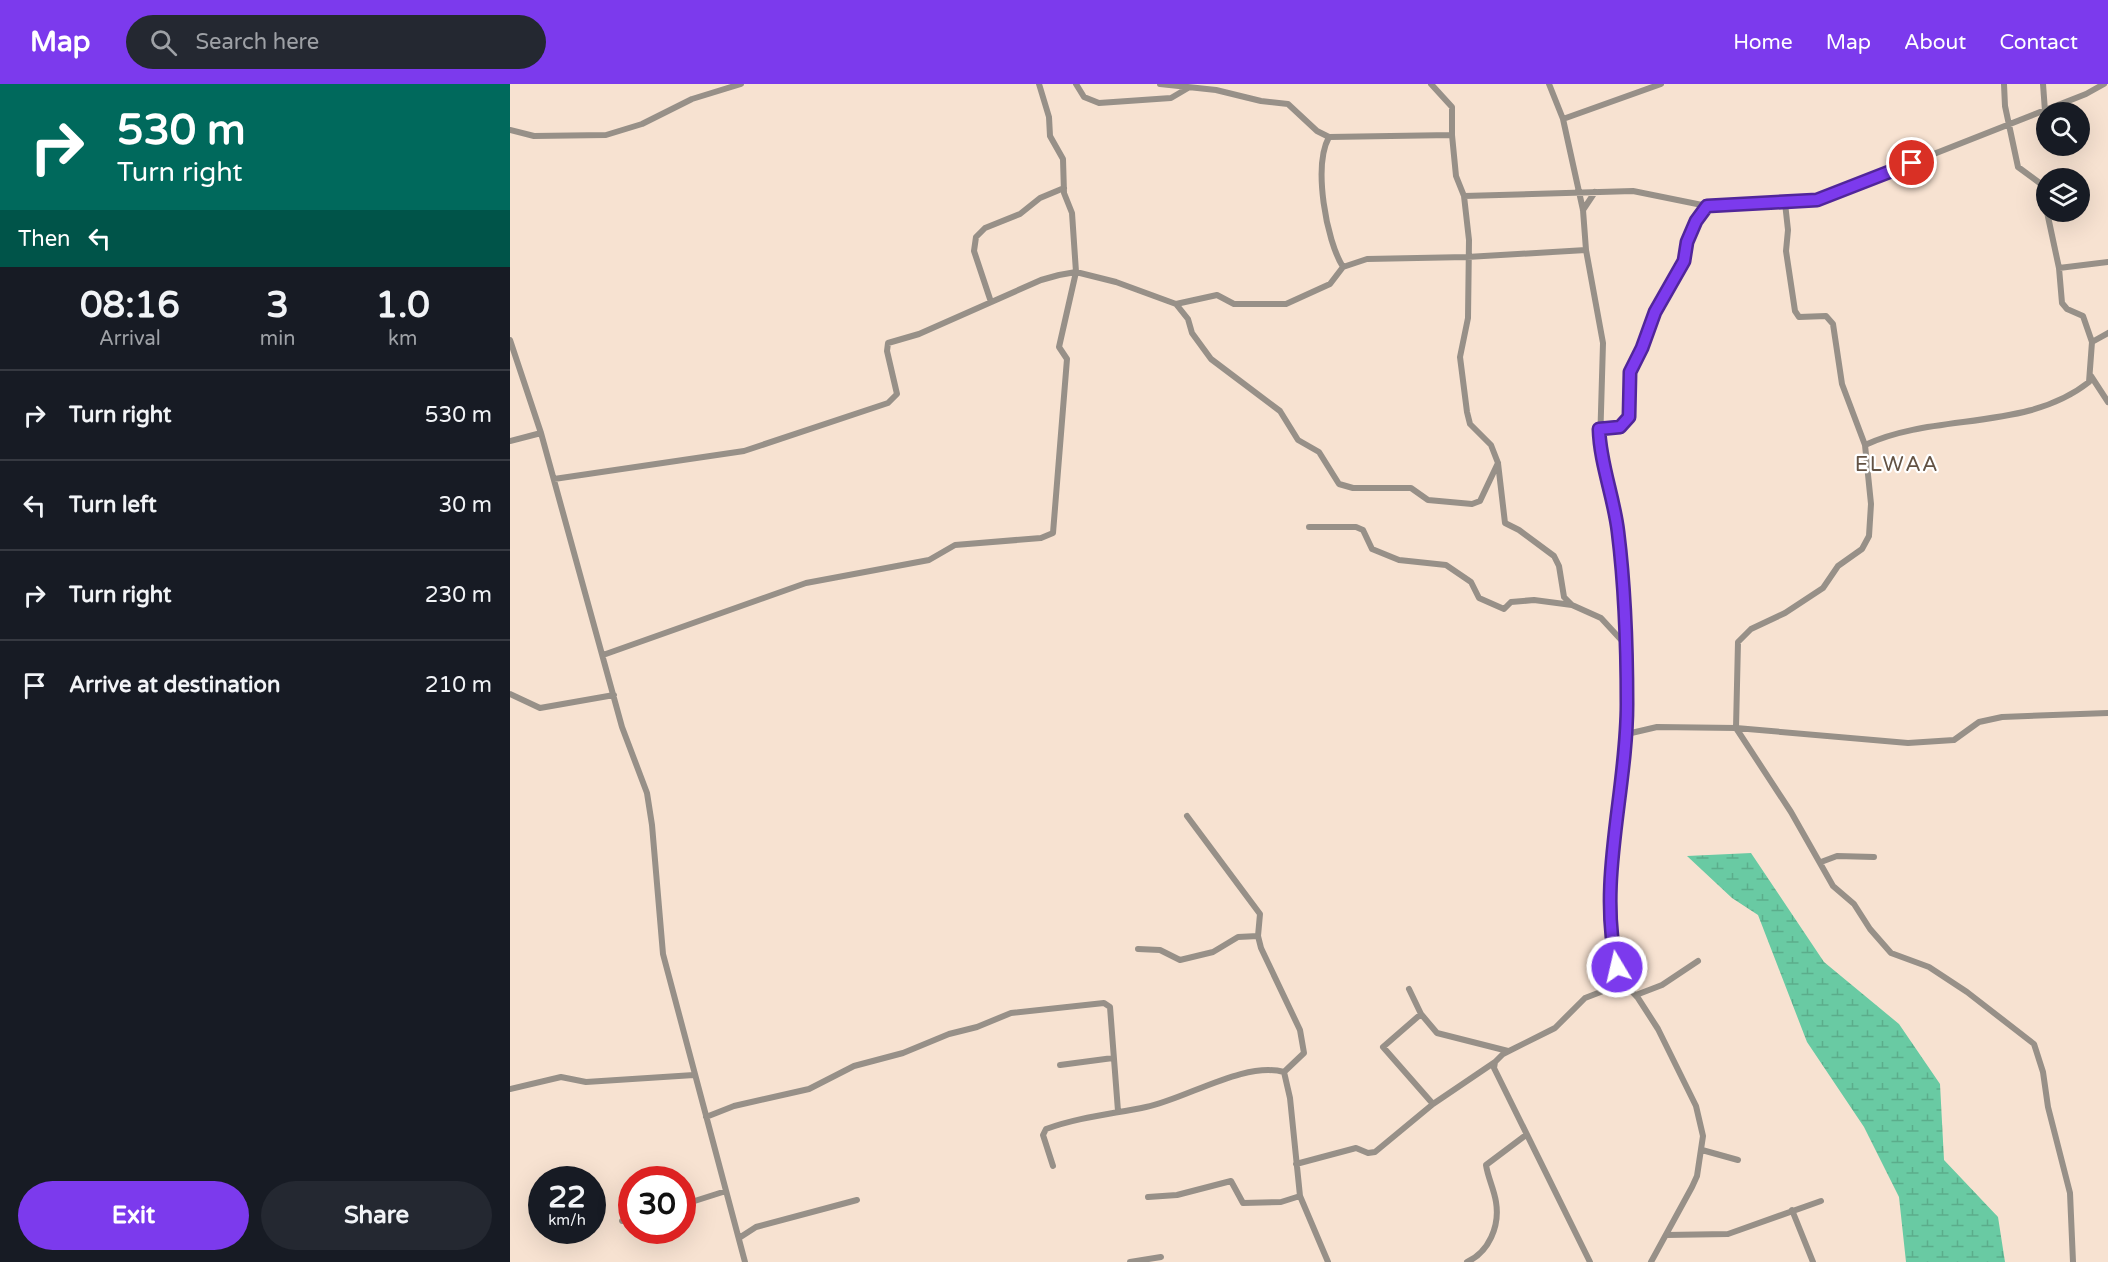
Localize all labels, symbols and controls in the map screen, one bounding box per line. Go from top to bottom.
search box [126,15,546,69]
text: Map [30,25,90,59]
icon: search [147,26,180,59]
text: Search here [195,29,319,55]
text: Home [1733,30,1793,55]
text: Map [1826,30,1871,55]
text: About [1904,30,1966,55]
text: Contact [1999,30,2078,55]
map controls [2036,102,2090,222]
button: search [2036,102,2090,156]
text: 530 m [117,105,246,156]
icon: right [18,108,96,186]
pin [1886,137,1937,188]
icon: arrive [1895,146,1928,179]
text: Turn right [117,156,243,189]
button: layers [2036,168,2090,222]
icon: left [83,222,116,255]
text: Then [18,226,71,252]
text: 08:16 [80,284,180,327]
text: 3 [266,284,289,327]
text: 1.0 [375,284,430,327]
text: Arrival [99,327,161,351]
text: min [260,327,295,351]
text: km [388,327,417,351]
icon: right [18,399,51,432]
text: Turn right [69,402,171,428]
text: 530 m [425,402,492,428]
district label: ELWAA [1855,452,1939,477]
icon: left [18,489,51,522]
text: Turn left [69,492,157,518]
text: 30 m [438,492,492,518]
icon: right [18,579,51,612]
text: Turn right [69,582,171,608]
text: 230 m [425,582,492,608]
icon: arrive [18,669,51,702]
text: Arrive at destination [69,672,280,698]
text: 210 m [425,672,492,698]
position arrow [1585,935,1649,999]
speed limit sign: 30 [618,1166,696,1244]
text: 22 [548,1179,586,1216]
button: Exit [18,1181,249,1250]
button: Share [261,1181,492,1250]
text: km/h [548,1211,586,1229]

